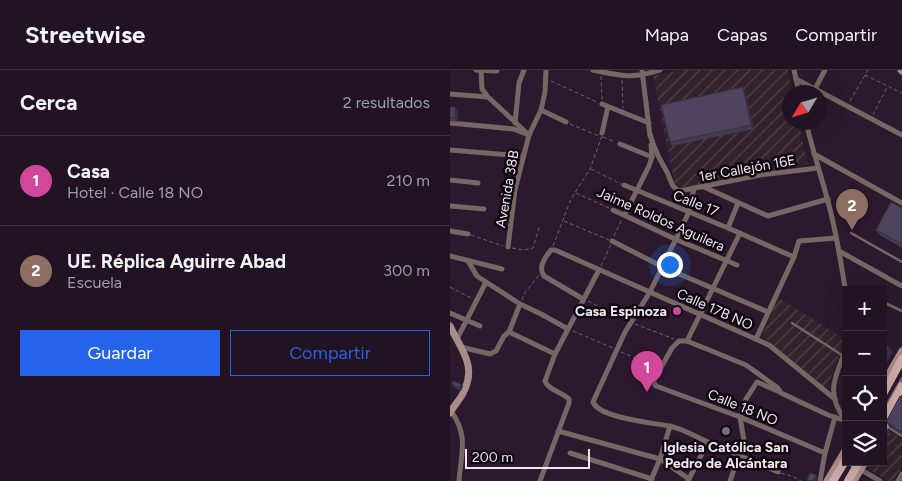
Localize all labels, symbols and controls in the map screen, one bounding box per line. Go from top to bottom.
text: Streetwise [25,20,145,49]
text: Mapa [645,24,689,46]
text: Capas [717,24,767,46]
text: Compartir [795,24,877,46]
north arrow [782,85,827,130]
text: Cerca [20,90,77,115]
text: 2 resultados [343,93,430,112]
street label: Avenida 38B [492,149,523,229]
street label: 1er Callejón 16E [697,152,797,185]
text: Casa [67,160,110,183]
text: 1 [33,171,39,190]
text: 210 m [387,171,430,190]
text: Hotel · Calle 18 NO [67,183,203,202]
street label: Jaime Roldos Aguilera [594,184,727,255]
street label: Calle 17 [670,187,722,220]
pin: 2 [836,189,868,230]
text: UE. Réplica Aguirre Abad [67,250,286,273]
your location [657,252,683,278]
text: 2 [31,261,41,280]
text: 300 m [383,261,430,280]
text: Escuela [67,273,122,292]
street label: Calle 17B NO [674,285,756,334]
map controls [842,286,887,466]
button: + [842,286,887,331]
place label: Casa Espinoza [575,303,667,320]
marker: Casa Espinoza [671,305,683,317]
button: Guardar [20,330,220,376]
button: Compartir [230,330,430,376]
button: − [842,331,887,376]
pin: 1 [631,351,663,392]
button: locate [842,376,887,421]
street label: Calle 18 NO [705,386,780,429]
button: layers [842,421,887,466]
marker: Iglesia Católica San Pedro de Alcántara [720,425,732,437]
place label: Iglesia Católica San Pedro de Alcántara [663,439,789,472]
scale bar [465,446,590,469]
text: 200 m [472,449,513,466]

